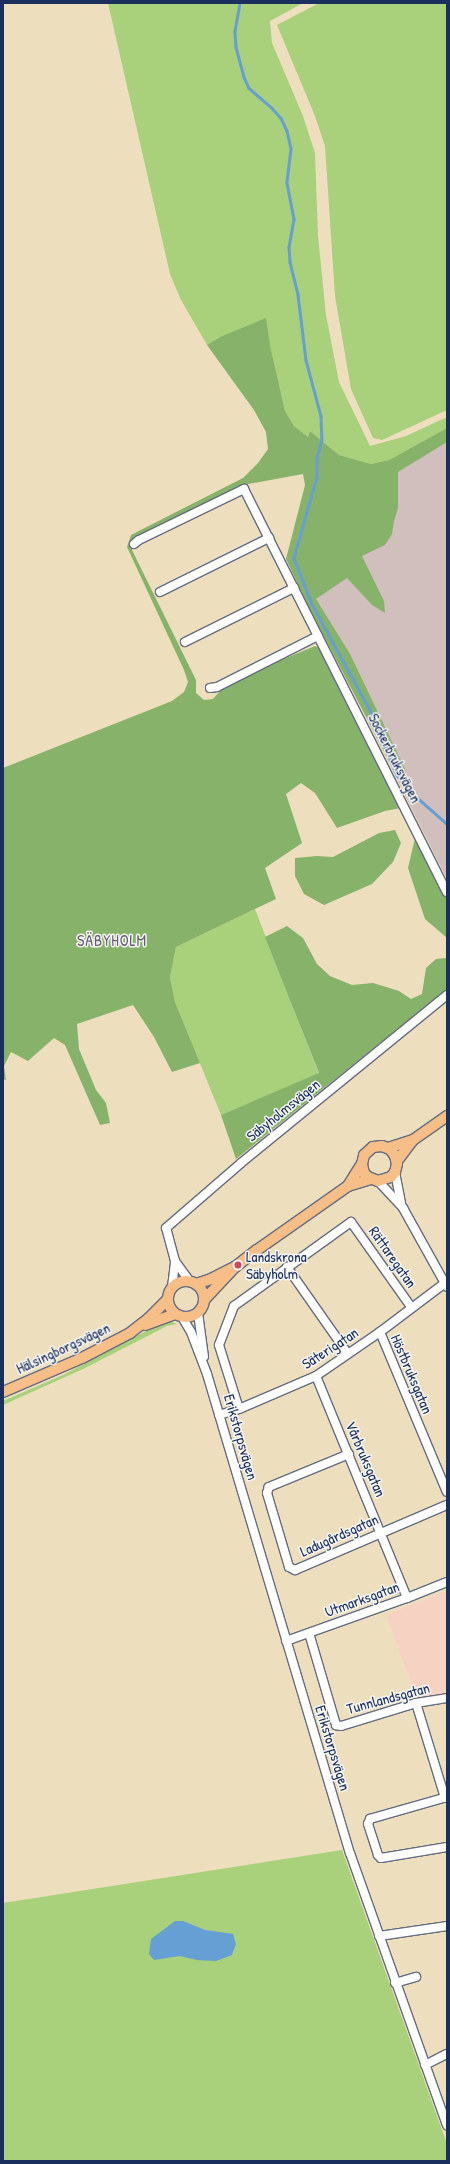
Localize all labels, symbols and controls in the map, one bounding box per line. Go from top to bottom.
street label: Sockerbruksvägen [365,710,425,806]
district label: SÄBYHOLM [77,930,147,950]
street label: Säbyholmsvägen [243,1075,323,1145]
street label: Rättaregatan [365,1223,421,1291]
place label: Landskrona Säbyholm [246,1247,307,1282]
marker: Landskrona Säbyholm [233,1260,243,1270]
street label: Hälsingborgsvägen [13,1318,113,1378]
street label: Säterigatan [299,1323,361,1373]
street label: Höstbruksgatan [387,1332,437,1416]
street label: Erikstorpsvägen [220,1392,262,1482]
street label: Vårbruksgatan [342,1418,390,1500]
street label: Ladugårdsgatan [297,1510,381,1560]
street label: Utmarksgatan [322,1577,402,1621]
street label: Tunnlandsgatan [345,1678,431,1718]
street label: Erikstorpsvägen [311,1703,355,1793]

